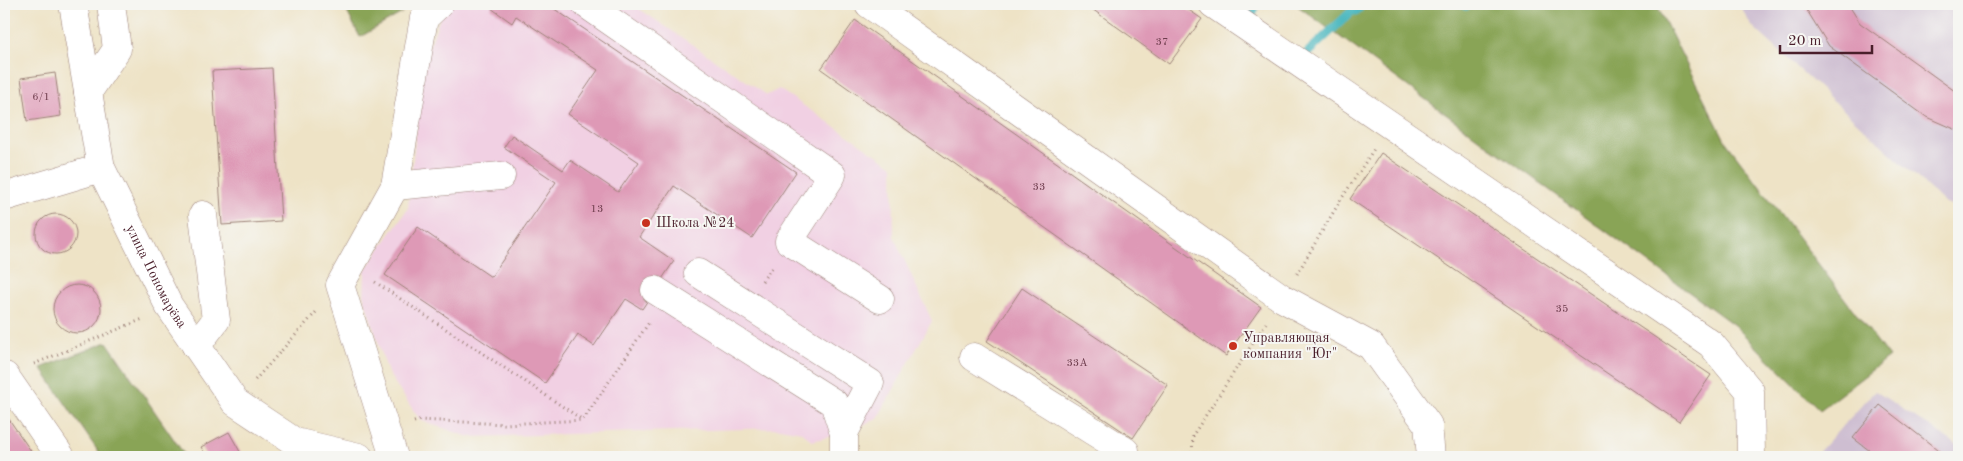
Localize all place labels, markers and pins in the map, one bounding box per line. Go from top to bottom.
place label: Школа №24 [656,216,734,230]
marker: Школа №24 [640,217,652,229]
place label: Управляющая компания "Юг" [1243,331,1337,361]
marker: Управляющая компания "Юг" [1227,340,1239,352]

